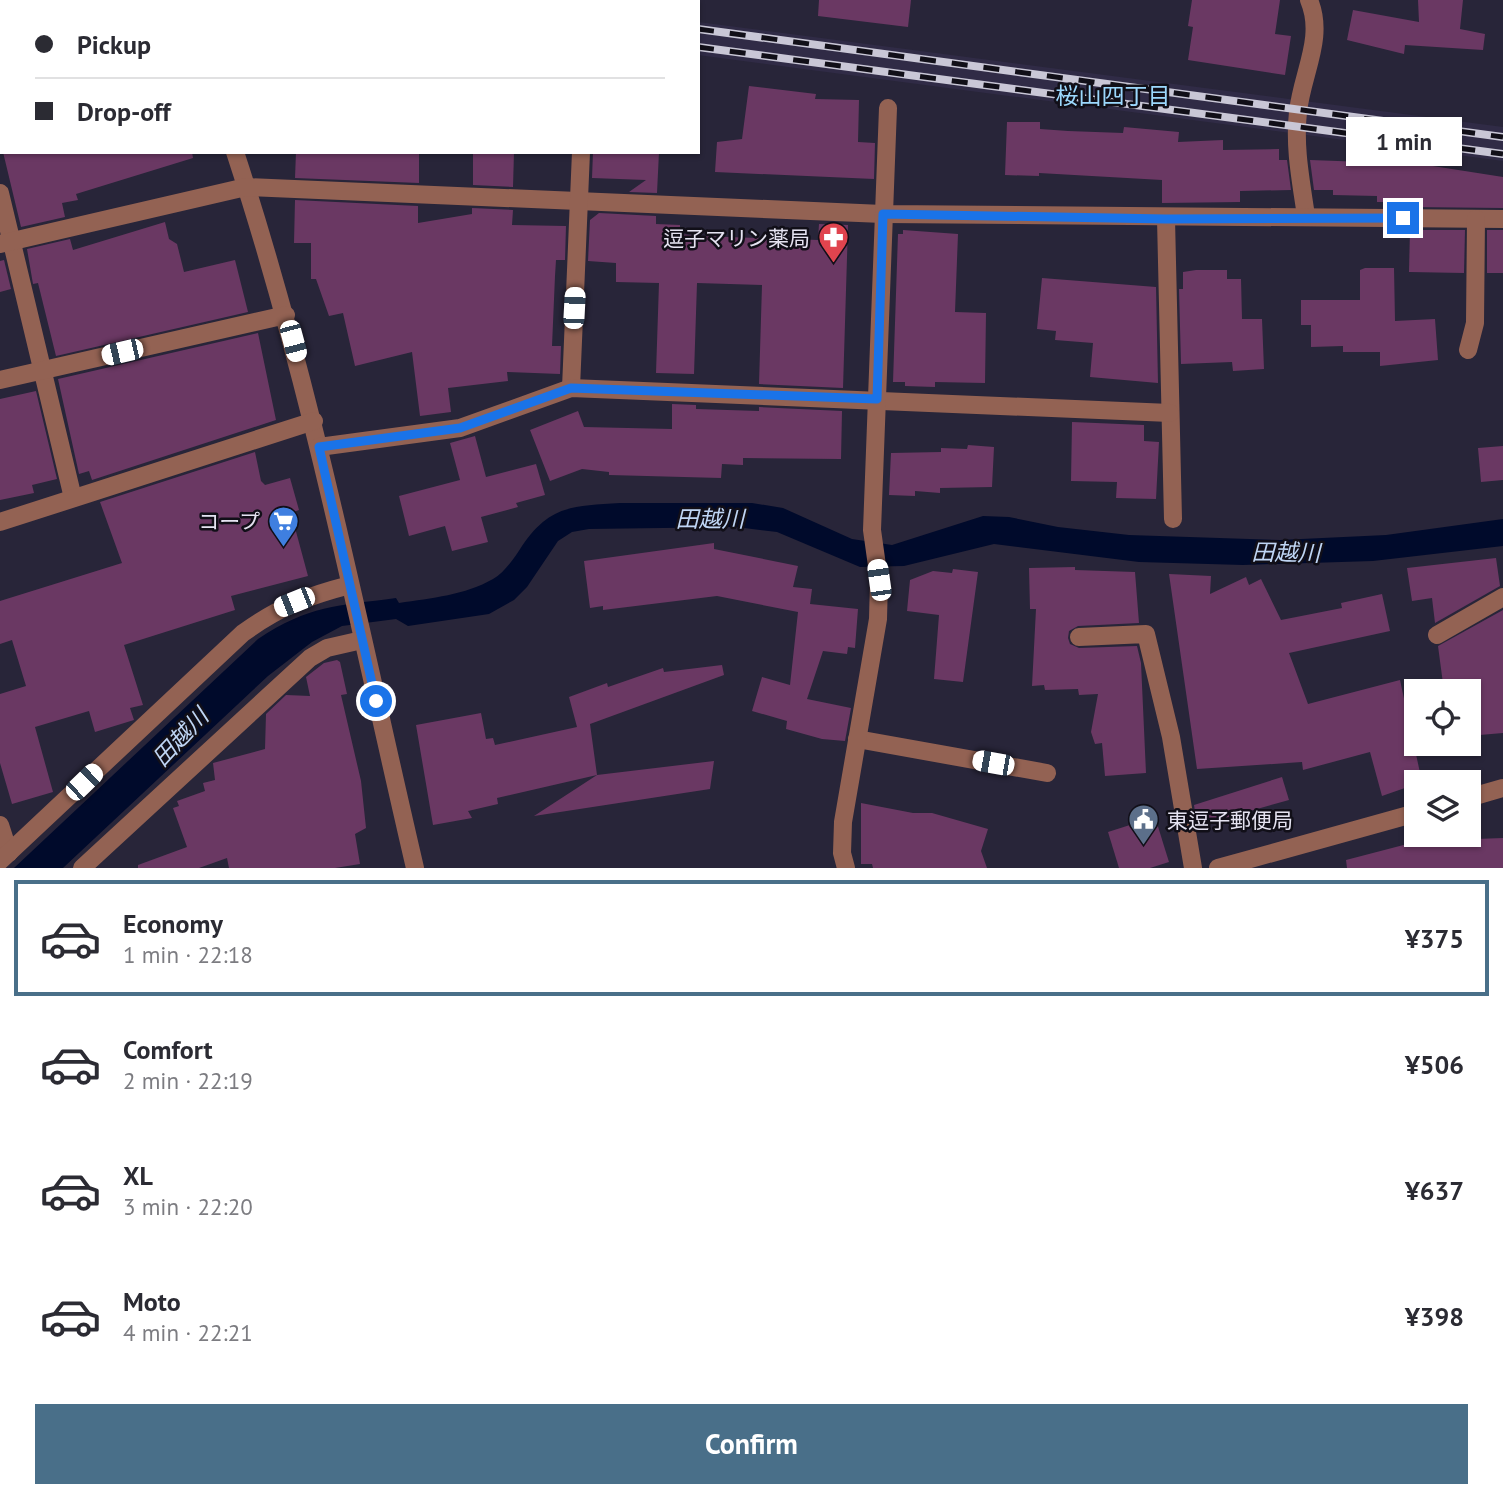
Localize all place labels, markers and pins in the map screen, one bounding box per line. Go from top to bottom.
pharmacy icon: 逗子マリン薬局 [816,221,850,265]
place label: 逗子マリン薬局 [663,225,810,252]
supermarket icon: コープ [266,504,300,548]
place label: コープ [198,508,260,535]
public building icon: 東逗子郵便局 [1127,803,1161,847]
place label: 東逗子郵便局 [1167,807,1293,834]

